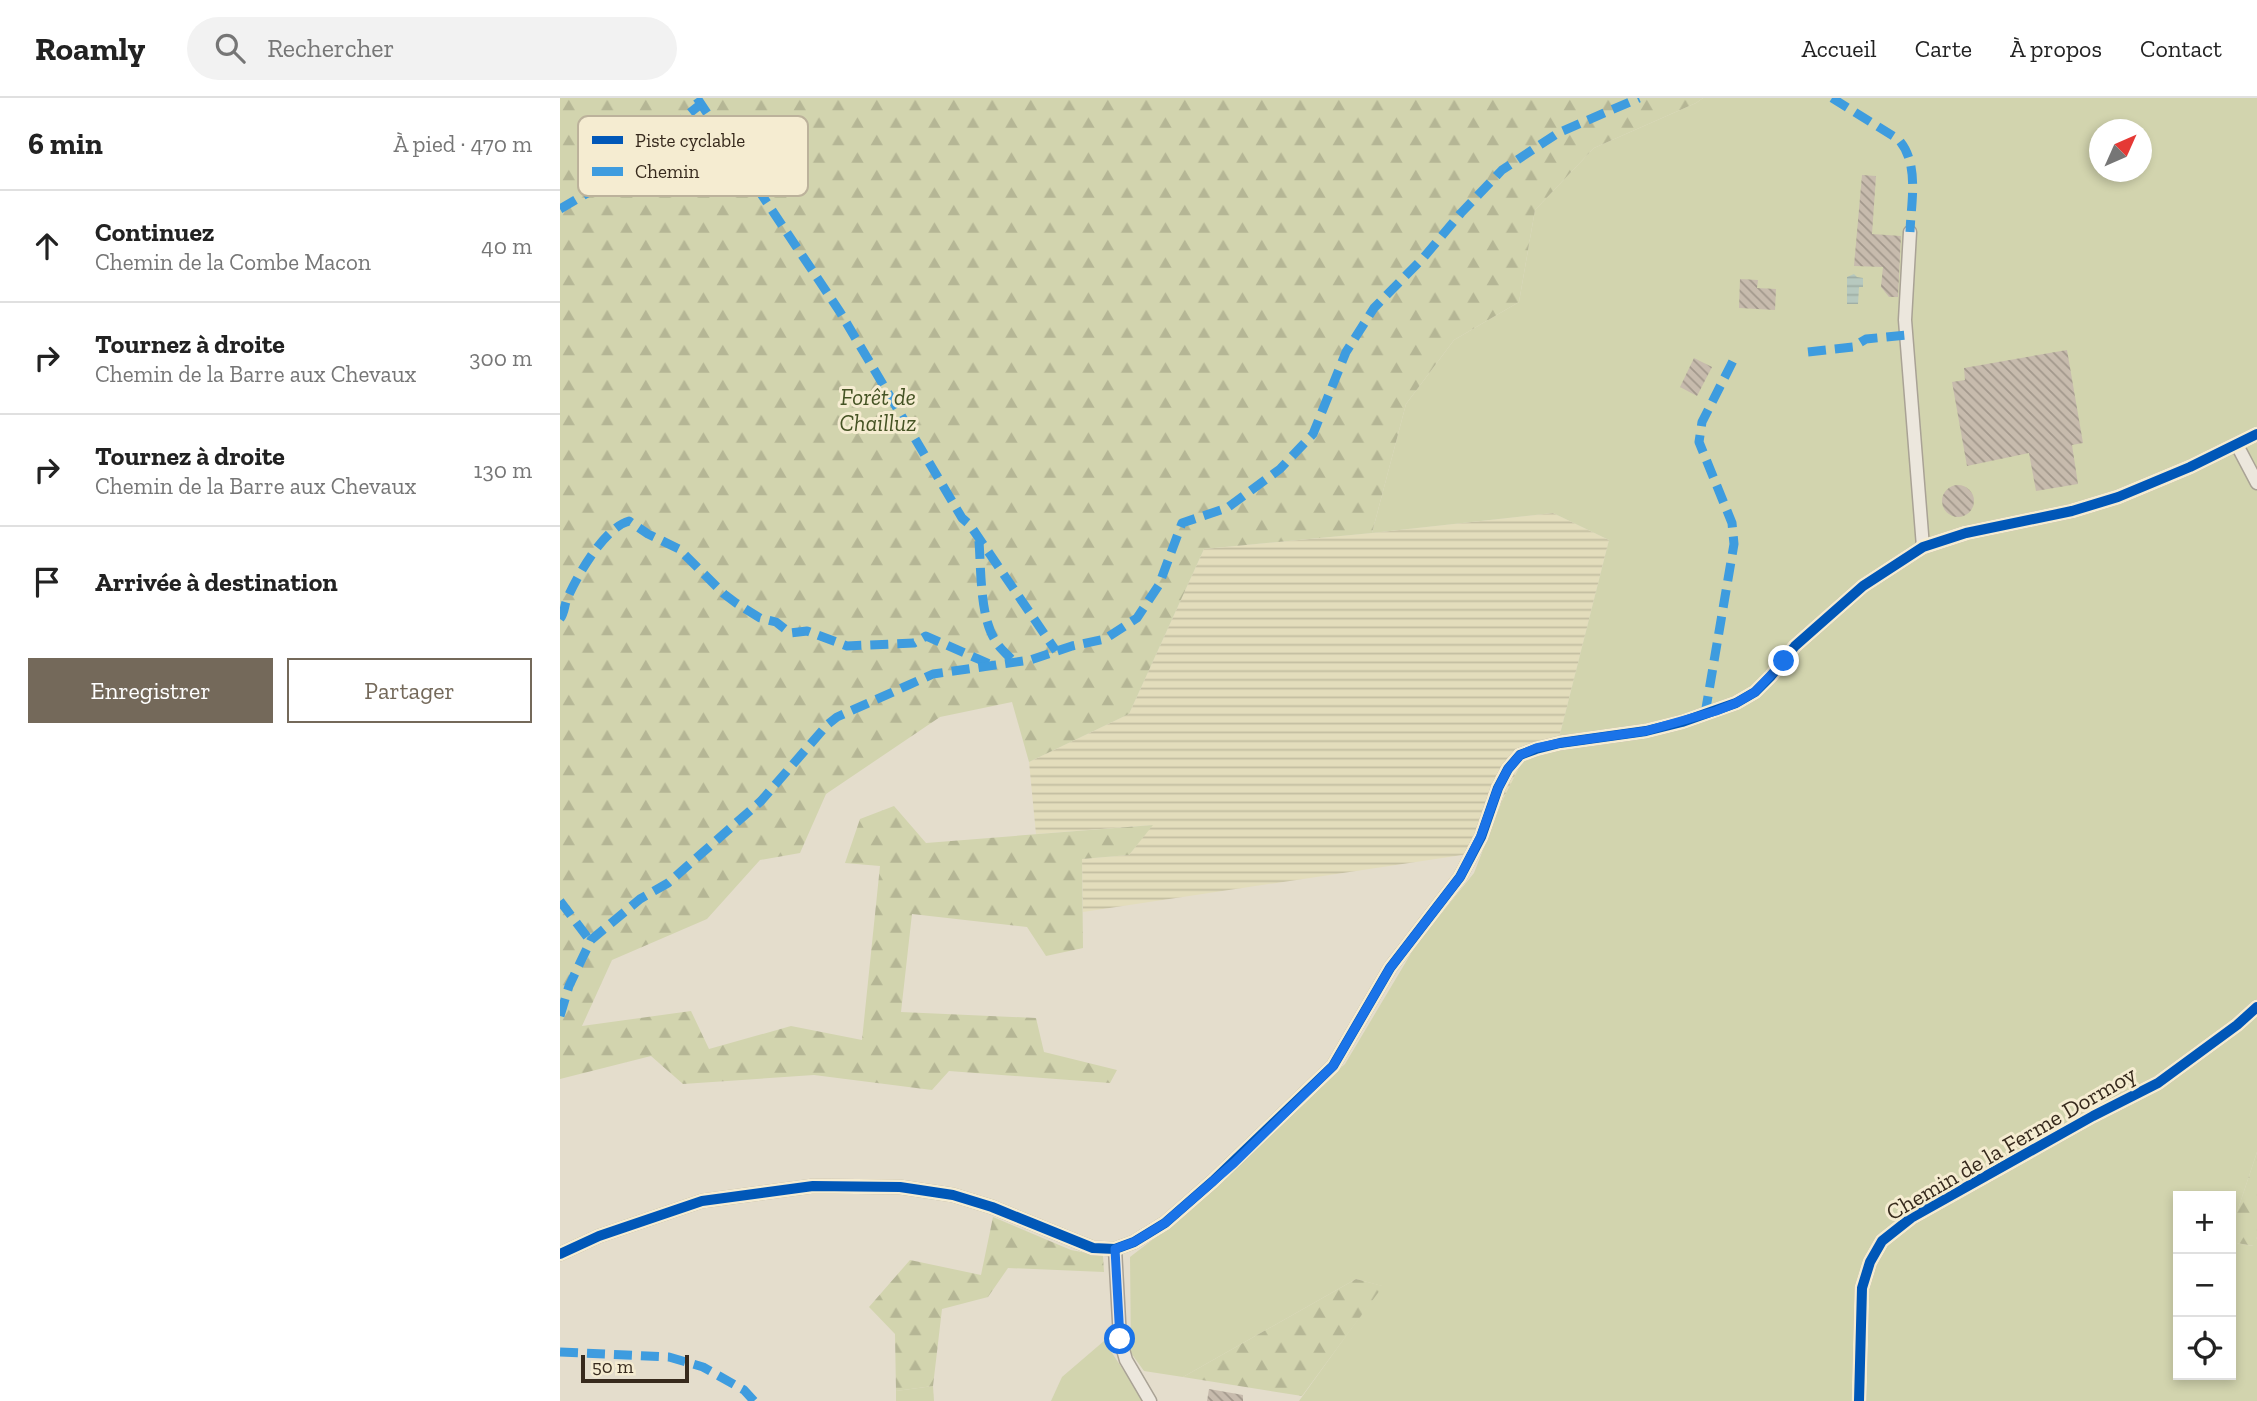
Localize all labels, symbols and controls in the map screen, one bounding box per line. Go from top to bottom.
search box [187,17,677,80]
text: Roamly [35,29,145,68]
icon: search [211,29,249,67]
text: Rechercher [267,32,395,64]
text: Accueil [1801,34,1877,63]
text: Carte [1915,34,1972,63]
text: À propos [2010,34,2102,63]
text: Contact [2140,34,2222,63]
legend [578,116,808,196]
north arrow [2089,119,2152,182]
text: 6 min [28,126,103,162]
text: Piste cyclable [635,129,745,152]
text: À pied · 470 m [393,130,532,158]
text: Chemin [635,160,700,183]
text: Continuez [95,216,214,248]
icon: ahead [28,227,66,265]
text: 40 m [481,232,532,260]
text: Chemin de la Combe Macon [95,248,371,276]
text: Tournez à droite [95,328,285,360]
icon: right [28,339,66,377]
text: 300 m [469,344,532,372]
text: Chemin de la Barre aux Chevaux [95,360,416,388]
park label: Forêt de Chailluz [840,383,916,437]
text: Tournez à droite [95,440,285,472]
icon: right [28,451,66,489]
text: 130 m [474,456,532,484]
text: Chemin de la Barre aux Chevaux [95,472,416,500]
icon: arrive [28,563,66,601]
text: Arrivée à destination [95,566,338,598]
route end [1768,645,1799,676]
button: Enregistrer [28,658,273,723]
button: Partager [287,658,532,723]
street label: Chemin de la Ferme Dormoy [1881,1060,2141,1226]
map controls [2173,1191,2236,1380]
button: + [2173,1191,2236,1254]
button: − [2173,1254,2236,1317]
button: locate [2173,1317,2236,1380]
route start [1104,1323,1135,1354]
scale bar [581,1352,690,1384]
text: 50 m [592,1355,633,1378]

